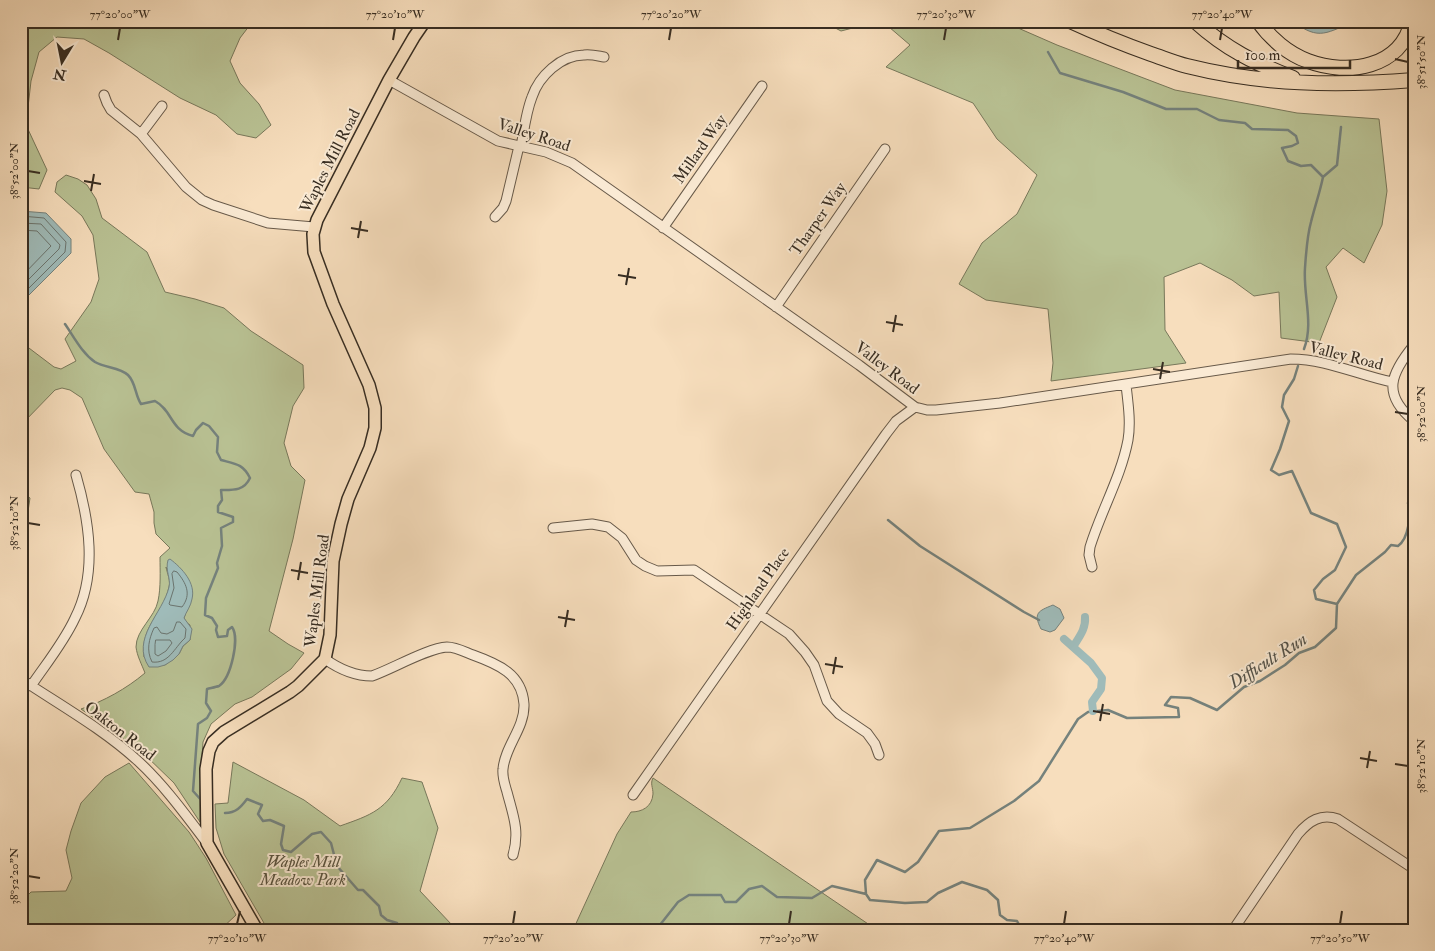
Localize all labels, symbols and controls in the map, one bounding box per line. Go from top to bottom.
text: 77°20'00"W [90,7,151,22]
text: 77°20'10"W [366,7,425,22]
text: 77°20'20"W [641,7,702,22]
text: 77°20'30"W [917,7,976,22]
text: 77°20'40"W [1192,7,1253,22]
text: 38°51'50"N [1414,35,1429,89]
north arrow [38,38,88,88]
scale bar [1238,38,1350,70]
text: 100 m [1245,46,1281,65]
text: N [52,65,68,84]
street label: Waples Mill Road [295,106,366,218]
street label: Millard Way [669,110,732,187]
street label: Valley Road [495,114,573,156]
text: 38°52'00"N [7,142,22,200]
street label: Tharper Way [785,178,852,260]
street label: Valley Road [851,337,923,399]
street label: Valley Road [1307,337,1385,375]
text: 38°52'00"N [1414,385,1429,443]
text: 38°52'10"N [7,495,22,551]
street label: Waples Mill Road [300,533,335,650]
street label: Highland Place [722,543,794,634]
water label: Difficult Run [1224,628,1312,695]
street label: Oakton Road [80,697,160,765]
text: 38°52'10"N [1414,738,1429,794]
text: 38°52'20"N [7,847,22,905]
park label: Waples Mill Meadow Park [259,852,346,890]
text: 77°20'10"W [208,931,267,946]
text: 77°20'20"W [483,931,544,946]
text: 77°20'30"W [760,931,819,946]
text: 77°20'40"W [1034,931,1095,946]
text: 77°20'50"W [1310,931,1370,946]

